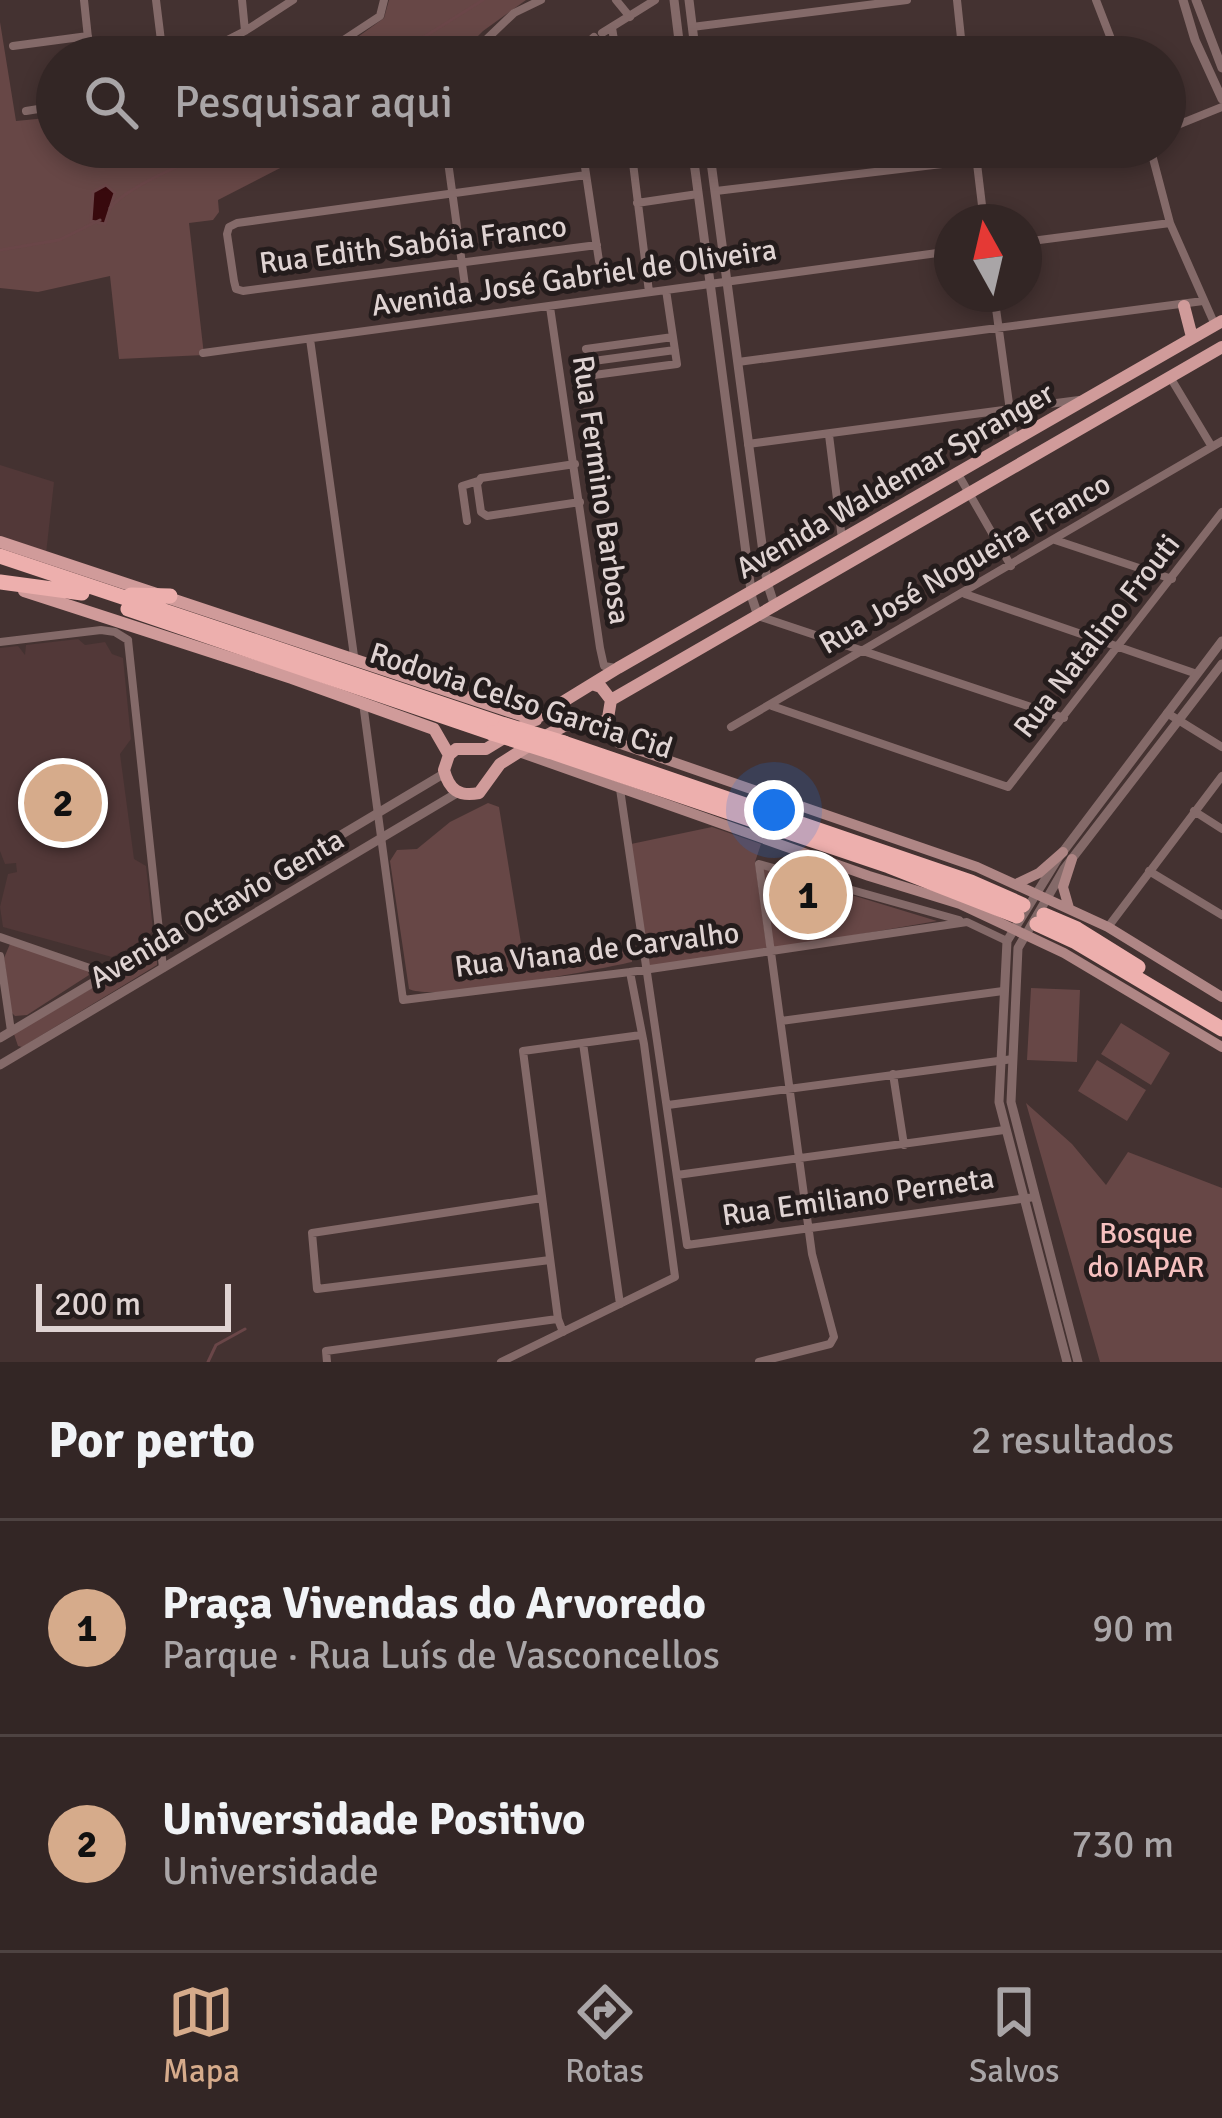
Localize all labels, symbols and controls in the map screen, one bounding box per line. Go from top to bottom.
search box [36,36,1186,168]
icon: search [78,69,144,135]
text: Pesquisar aqui [174,75,453,130]
north arrow [934,204,1042,312]
street label: Rua Edith Sabóia Franco [257,208,569,282]
street label: Avenida José Gabriel de Oliveira [369,231,779,325]
street label: Rua Fermino Barbosa [564,353,638,627]
street label: Avenida Waldemar Spranger [729,375,1061,587]
street label: Rua José Nogueira Franco [813,465,1117,663]
street label: Rua Natalino Frouti [1006,527,1188,745]
street label: Rodovia Celso Garcia Cid [365,635,677,767]
pin: 2 [24,758,102,848]
your location [744,780,804,840]
street label: Avenida Octavio Genta [83,821,351,997]
pin: 1 [769,850,847,940]
street label: Rua Viana de Carvalho [453,914,741,986]
street label: Rua Emiliano Perneta [720,1160,996,1234]
park label: Bosque do IAPAR [1088,1215,1204,1286]
scale bar [36,1278,231,1331]
text: 200 m [54,1284,141,1325]
text: Por perto [48,1409,255,1472]
text: 2 resultados [971,1416,1174,1464]
text: Praça Vivendas do Arvoredo [162,1576,706,1631]
text: 1 [76,1604,98,1652]
text: 90 m [1092,1604,1174,1652]
text: Parque · Rua Luís de Vasconcellos [162,1631,720,1679]
text: Universidade Positivo [162,1792,586,1847]
text: 2 [76,1820,98,1868]
text: 730 m [1071,1820,1174,1868]
text: Universidade [162,1847,379,1895]
tab: Mapa [162,1979,240,2092]
tab: Rotas [565,1979,644,2092]
tab: Salvos [969,1979,1060,2092]

